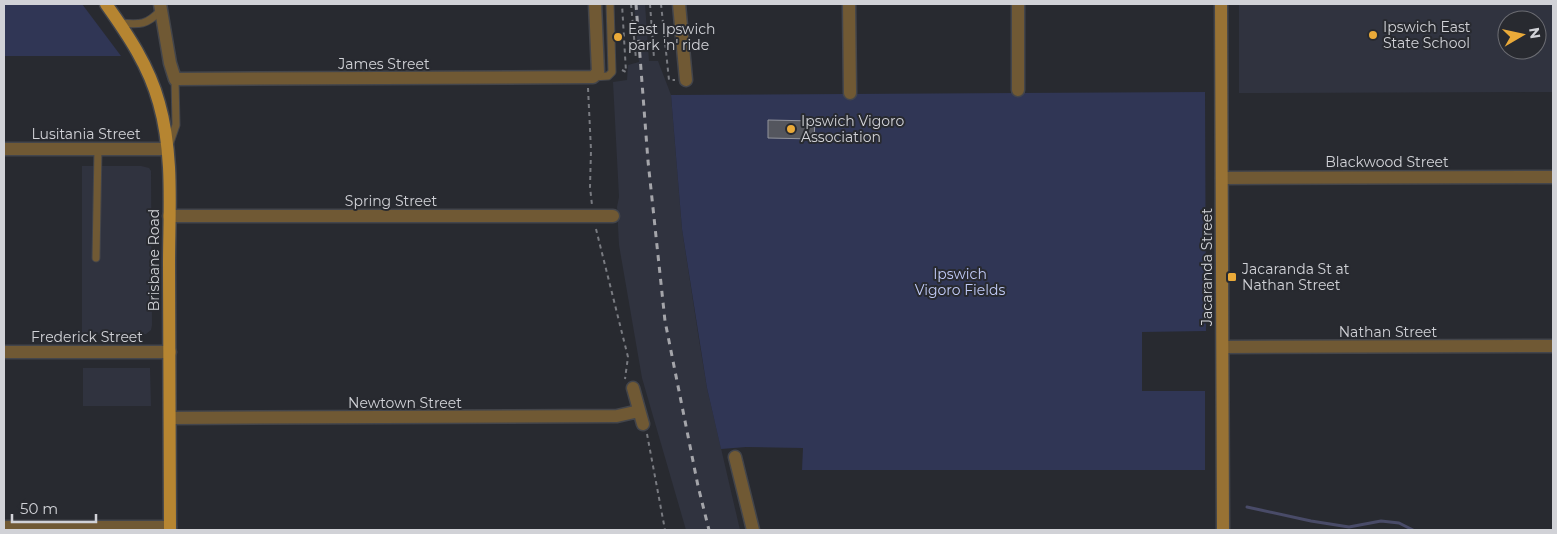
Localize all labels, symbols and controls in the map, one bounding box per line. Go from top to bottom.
north arrow [1497,10,1547,60]
place label: Ipswich East State School [1383,18,1471,52]
place label: East Ipswich park 'n' ride [628,20,715,54]
text: N [1525,26,1545,40]
marker: Ipswich East State School [1367,29,1379,41]
marker: East Ipswich park 'n' ride [612,31,624,43]
street label: James Street [337,55,430,73]
place label: Ipswich Vigoro Association [801,112,904,146]
marker: Ipswich Vigoro Association [785,123,797,135]
street label: Lusitania Street [31,125,141,143]
street label: Blackwood Street [1325,153,1449,171]
street label: Spring Street [345,192,438,210]
street label: Jacaranda Street [1198,208,1216,327]
street label: Brisbane Road [145,209,163,311]
place label: Jacaranda St at Nathan Street [1241,260,1350,294]
park label: Ipswich Vigoro Fields [915,265,1006,299]
marker: Jacaranda St at Nathan Street [1226,271,1238,283]
street label: Nathan Street [1339,323,1438,341]
street label: Frederick Street [31,328,143,346]
street label: Newtown Street [348,394,462,412]
scale bar [12,492,96,524]
text: 50 m [20,499,58,518]

